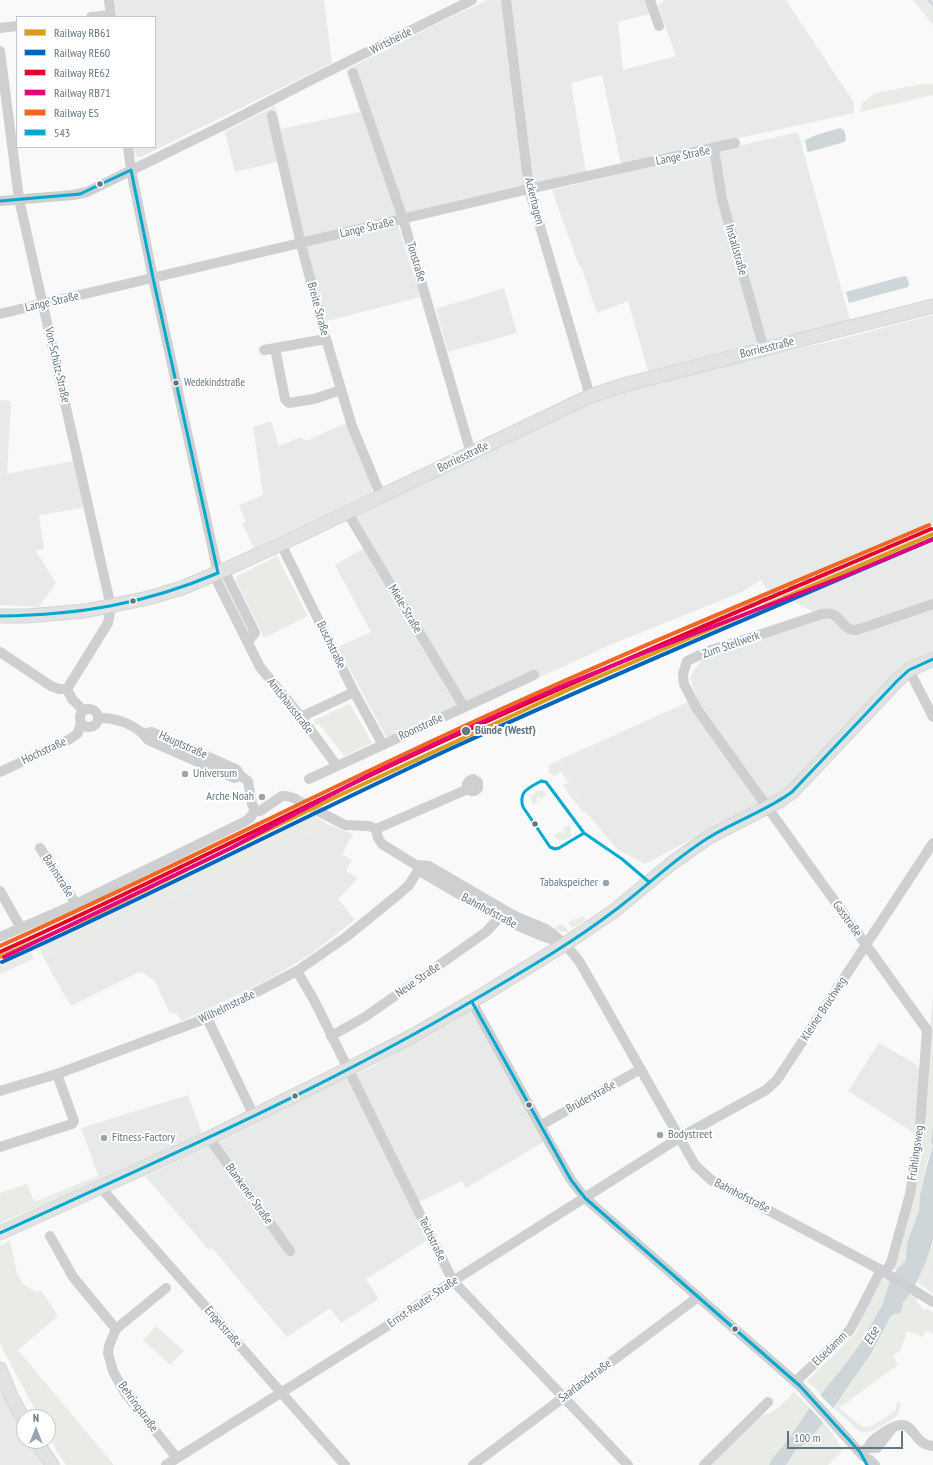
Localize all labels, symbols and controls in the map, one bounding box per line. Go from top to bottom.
legend [16,16,156,148]
street label: Wirtsheide [368,24,414,58]
text: Railway RB61 [54,25,111,40]
text: Railway RE60 [54,45,110,60]
text: Railway RE62 [54,65,110,80]
text: Railway RB71 [54,85,111,100]
text: Railway ES [54,105,99,120]
text: 543 [54,125,70,140]
street label: Lange Straße [655,143,711,169]
street label: Ackerhagen [521,176,547,226]
unlabelled marker [95,179,105,189]
street label: Lange Straße [339,215,395,241]
street label: Installstraße [722,223,750,277]
street label: Tonstraße [403,240,429,284]
street label: Breite Straße [304,281,332,337]
street label: Lange Straße [24,289,80,315]
street label: Von-Schütz-Straße [41,326,73,404]
street label: Borriesstraße [738,334,796,362]
place label: Wedekindstraße [184,376,245,390]
marker: Wedekindstraße [171,378,181,388]
street label: Borriesstraße [435,438,491,476]
street label: Miele-Straße [385,582,425,636]
unlabelled marker [128,596,138,606]
street label: Buschstraße [313,619,349,671]
street label: Zum Stellwerk [701,629,761,661]
street label: Amtshausstraße [264,675,316,737]
street label: Roonstraße [397,711,445,743]
place label: Bünde (Westf) [475,724,536,738]
marker: Bünde (Westf) [460,725,472,737]
street label: Hauptstraße [157,728,209,762]
street label: Hochstraße [19,734,69,768]
place label: Universum [193,767,237,781]
marker: Universum [180,769,190,779]
place label: Arche Noah [206,790,254,804]
marker: Arche Noah [257,792,267,802]
unlabelled marker [530,819,540,829]
street label: Bahnstraße [39,852,77,900]
place label: Tabakspeicher [540,876,598,890]
marker: Tabakspeicher [601,878,611,888]
street label: Bahnhofstraße [459,890,519,932]
street label: Gasstraße [829,898,865,940]
street label: Neue Straße [393,959,443,1001]
street label: Kleiner Bruchweg [798,974,850,1044]
street label: Wilhelmstraße [197,987,257,1027]
street label: Brüderstraße [564,1078,618,1116]
unlabelled marker [290,1091,300,1101]
unlabelled marker [524,1100,534,1110]
street label: Frühlingsweg [905,1124,927,1182]
place label: Bodystreet [668,1128,712,1142]
marker: Bodystreet [655,1130,665,1140]
place label: Fitness-Factory [112,1131,175,1145]
marker: Fitness-Factory [99,1133,109,1143]
street label: Blankener Straße [222,1161,276,1227]
street label: Bahnhofstraße [712,1176,772,1216]
street label: Teichstraße [415,1214,449,1264]
street label: Ernst-Reuter-Straße [385,1273,461,1331]
street label: Engelstraße [201,1304,245,1350]
unlabelled marker [730,1324,740,1334]
water label: Else [861,1324,883,1348]
street label: Elsedamm [810,1329,850,1369]
street label: Saarlandstraße [556,1356,614,1406]
street label: Behringstraße [115,1379,161,1435]
north arrow [16,1409,56,1449]
text: N [33,1411,39,1425]
scale bar [789,1423,905,1449]
text: 100 m [794,1430,821,1445]

